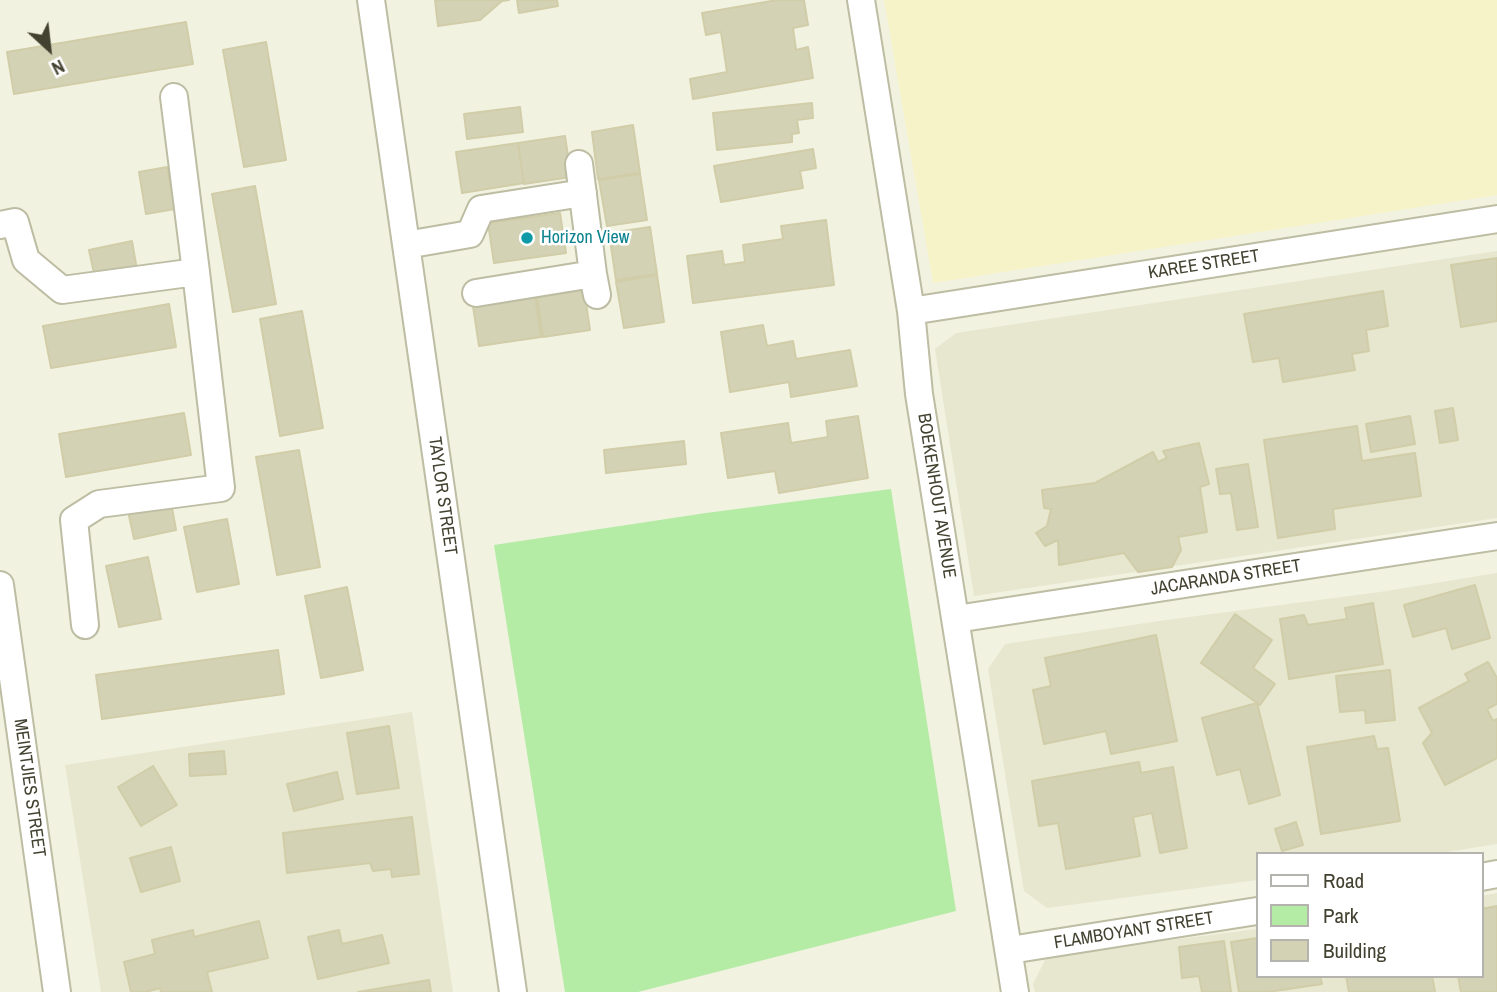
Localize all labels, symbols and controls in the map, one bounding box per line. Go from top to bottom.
north arrow [14,14,84,84]
text: N [48,54,69,82]
place label: Horizon View [541,227,629,249]
marker: Horizon View [519,230,535,246]
street label: KAREE STREET [1147,246,1261,284]
street label: BOEKENHOUT AVENUE [912,412,960,580]
street label: TAYLOR STREET [423,435,461,557]
street label: JACARANDA STREET [1149,555,1303,601]
street label: MEINTJIES STREET [9,717,49,859]
legend [1256,852,1483,978]
text: Road [1323,866,1364,895]
text: Park [1323,901,1358,930]
street label: FLAMBOYANT STREET [1053,908,1215,954]
text: Building [1323,936,1386,965]

